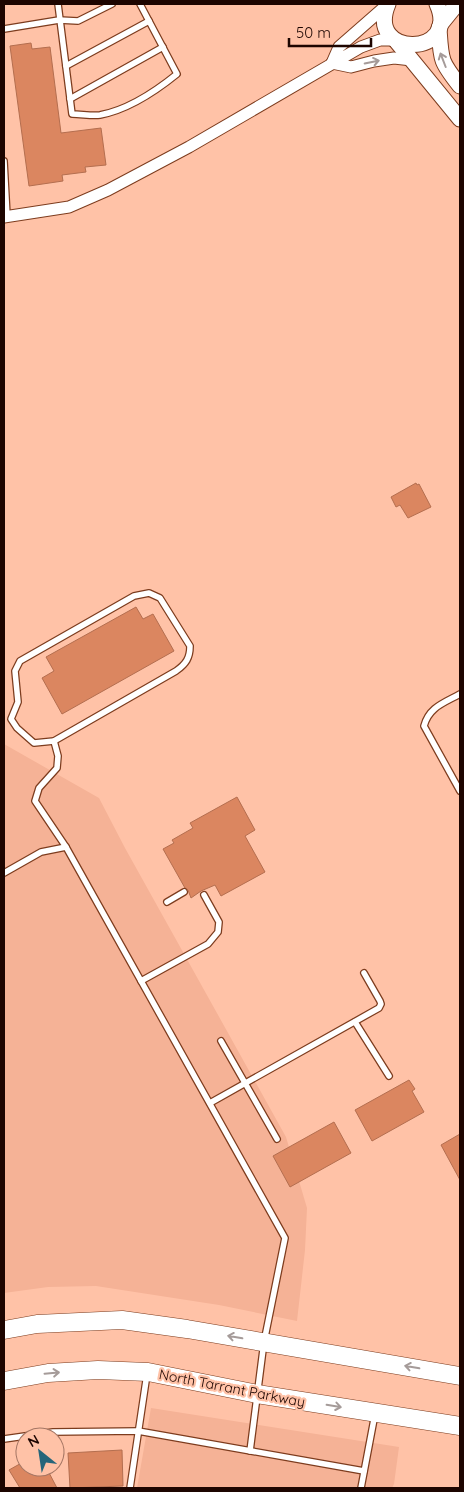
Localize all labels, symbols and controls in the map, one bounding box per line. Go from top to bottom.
scale bar [289,15,372,47]
text: 50 m [296,23,331,42]
one-way arrow [438,53,447,68]
one-way arrow [364,57,380,66]
one-way arrow [227,1331,243,1341]
one-way arrow [405,1362,421,1372]
street label: North Tarrant Parkway [157,1365,307,1411]
one-way arrow [44,1368,60,1378]
one-way arrow [325,1401,341,1411]
north arrow [15,1427,65,1477]
text: N [25,1430,42,1451]

